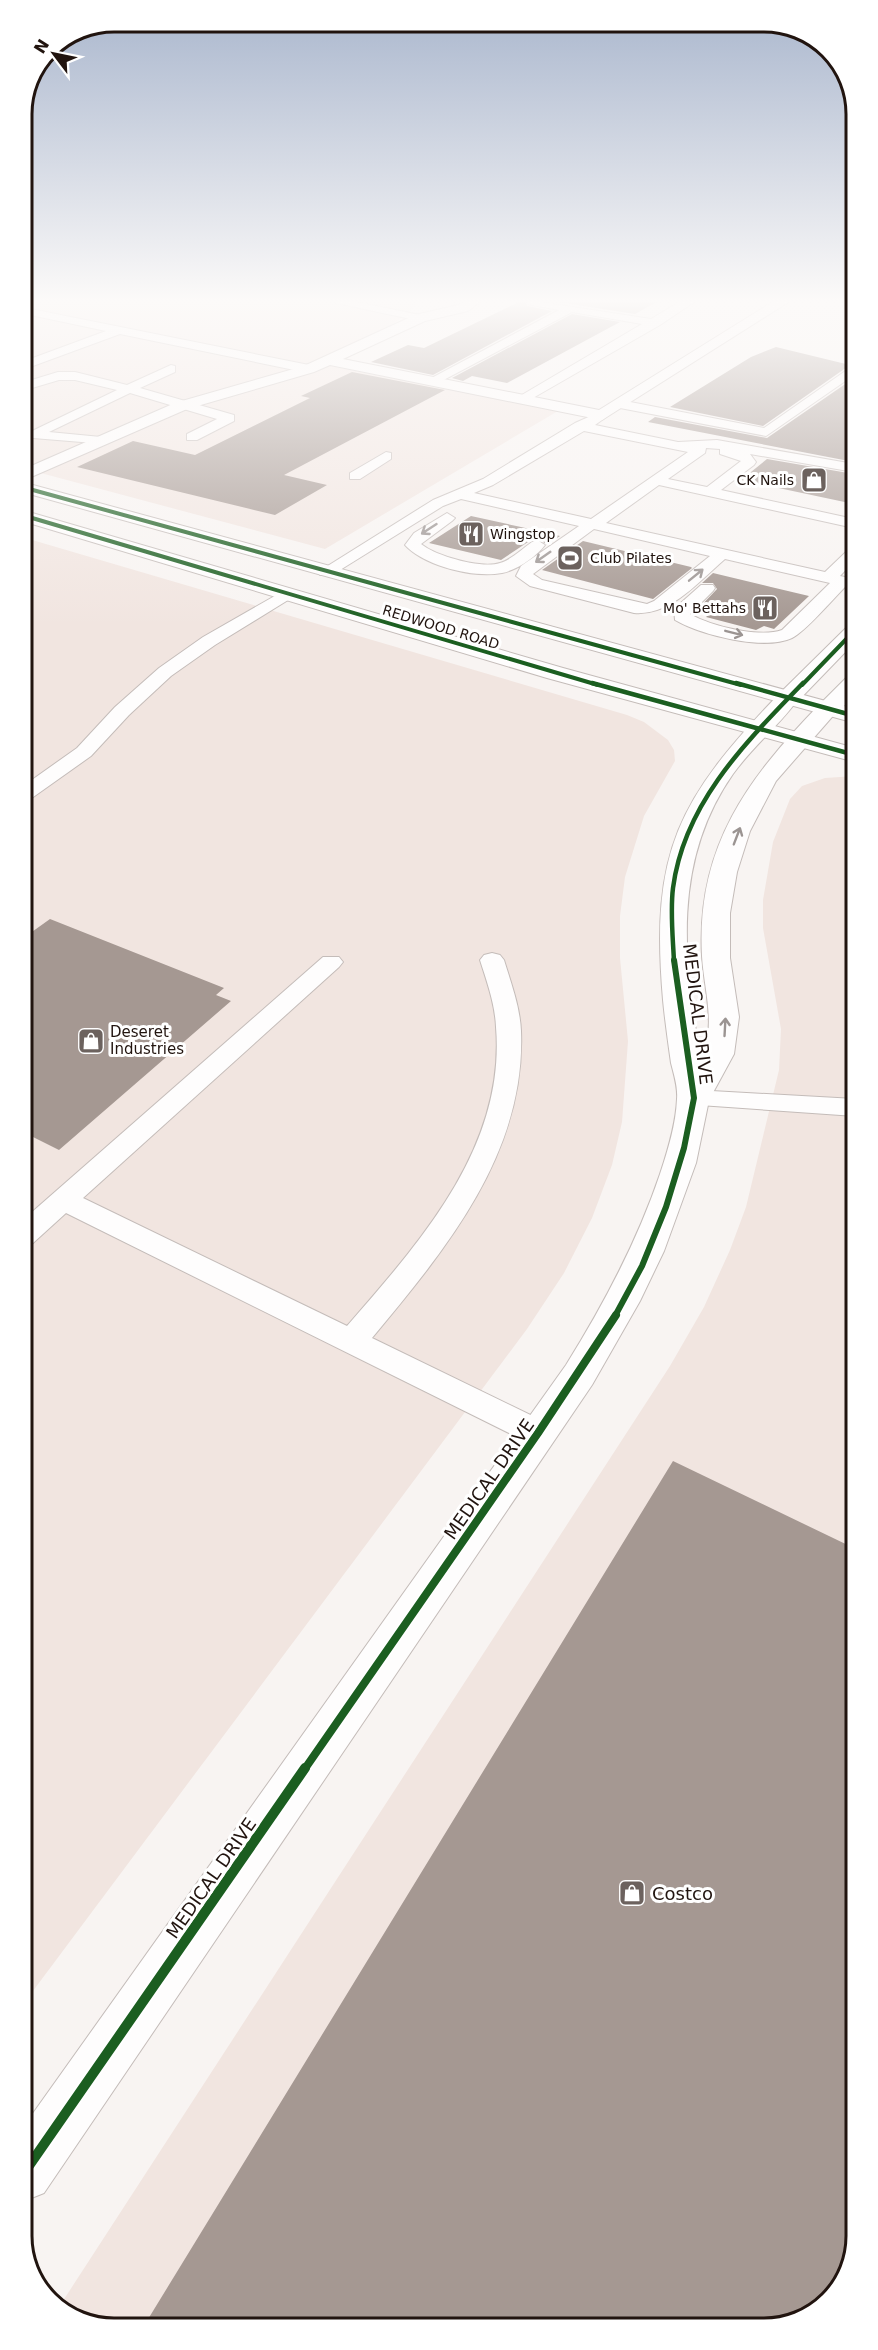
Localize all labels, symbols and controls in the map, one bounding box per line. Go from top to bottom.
north arrow [24,24,84,84]
text: N [30,36,53,57]
shop icon: CK Nails [799,465,829,495]
place label: CK Nails [736,472,794,488]
restaurant icon: Wingstop [456,519,486,549]
one-way arrow [421,524,438,536]
place label: Wingstop [490,526,556,542]
sports icon: Club Pilates [555,543,585,573]
place label: Club Pilates [590,550,672,566]
one-way arrow [535,551,552,563]
one-way arrow [688,569,704,582]
restaurant icon: Mo' Bettahs [750,593,780,623]
place label: Mo' Bettahs [663,600,746,616]
street label: REDWOOD ROAD [381,602,501,652]
one-way arrow [724,628,743,639]
one-way arrow [733,827,744,845]
street label: MEDICAL DRIVE [679,942,717,1086]
one-way arrow [719,1018,730,1038]
place label: Deseret Industries [110,1023,184,1058]
shop icon: Deseret Industries [76,1026,106,1056]
street label: MEDICAL DRIVE [440,1415,538,1543]
street label: MEDICAL DRIVE [162,1814,260,1942]
shop icon: Costco [617,1878,647,1908]
place label: Costco [652,1883,713,1904]

